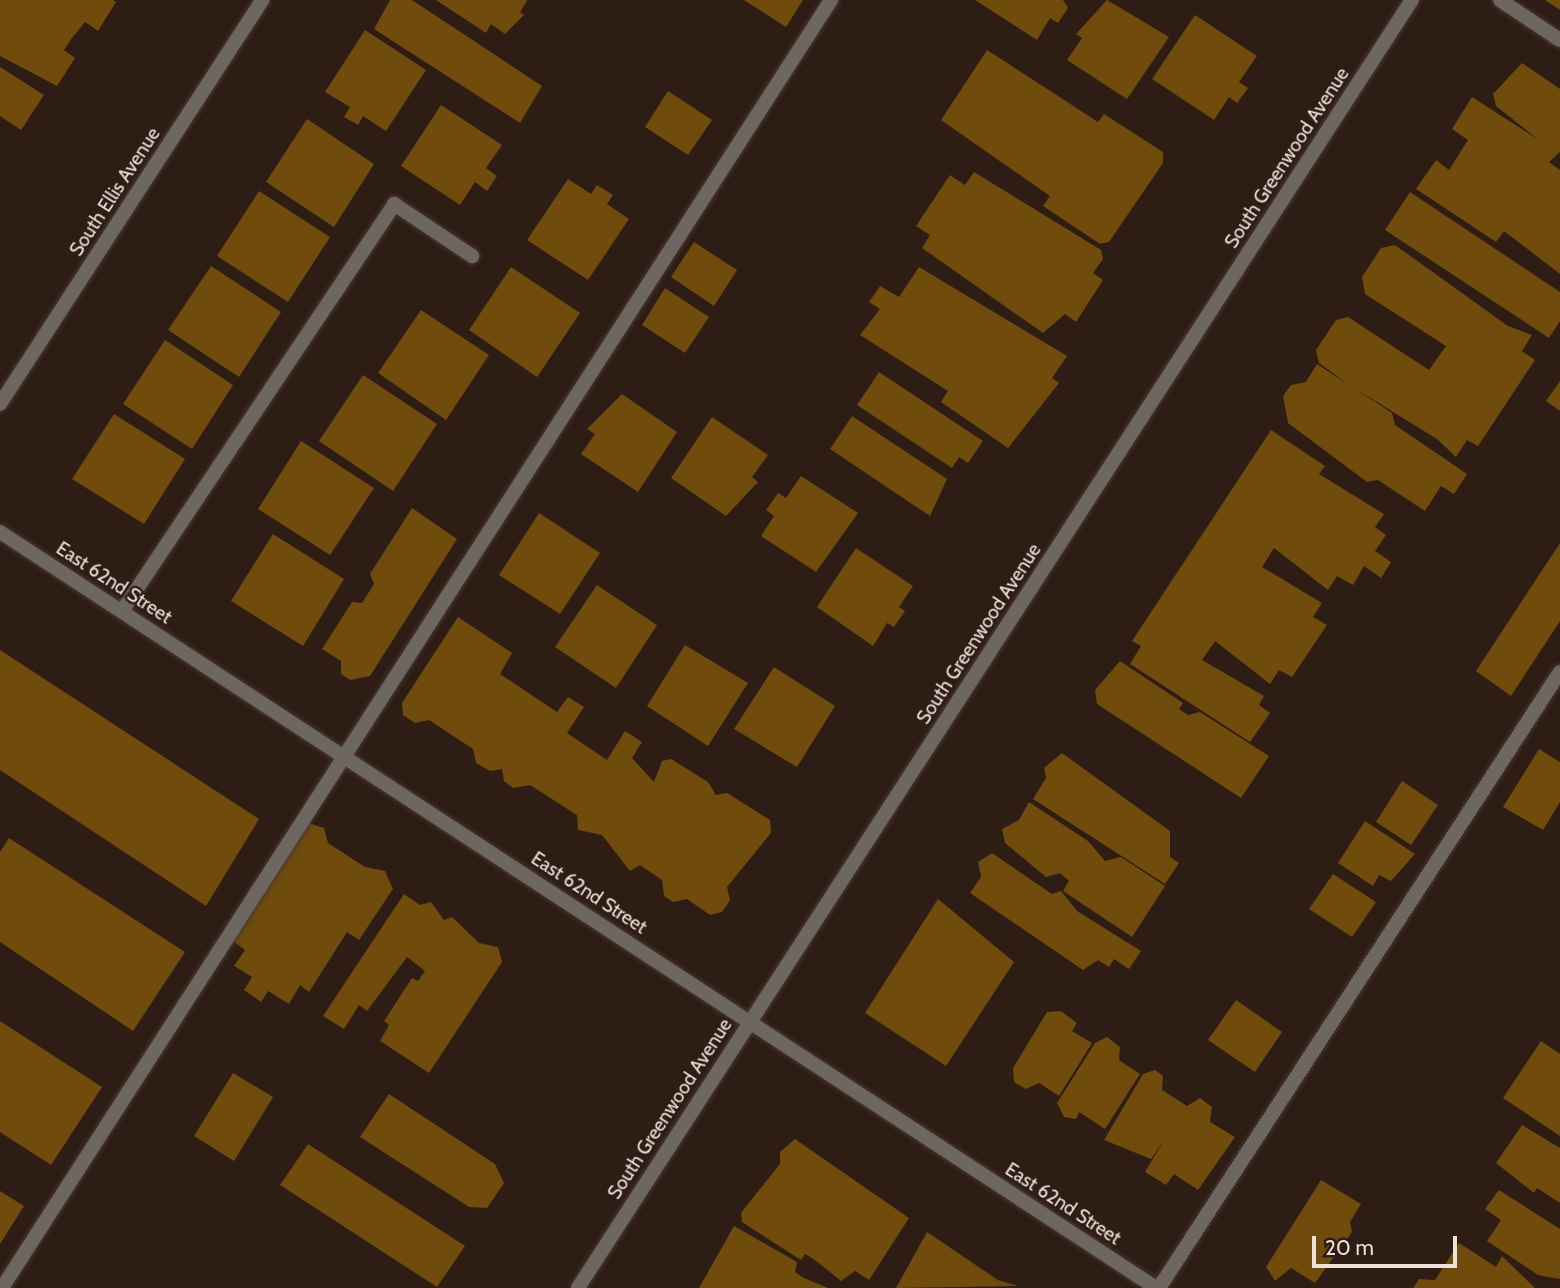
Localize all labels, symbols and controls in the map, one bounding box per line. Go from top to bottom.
street label: South Greenwood Avenue [1220,64,1354,252]
street label: South Ellis Avenue [65,124,165,260]
street label: East 62nd Street [52,537,176,629]
street label: South Greenwood Avenue [912,540,1046,728]
street label: East 62nd Street [527,847,651,939]
street label: South Greenwood Avenue [603,1015,737,1203]
street label: East 62nd Street [1001,1158,1125,1250]
scale bar [1315,1222,1460,1266]
text: 20 m [1325,1235,1374,1260]

